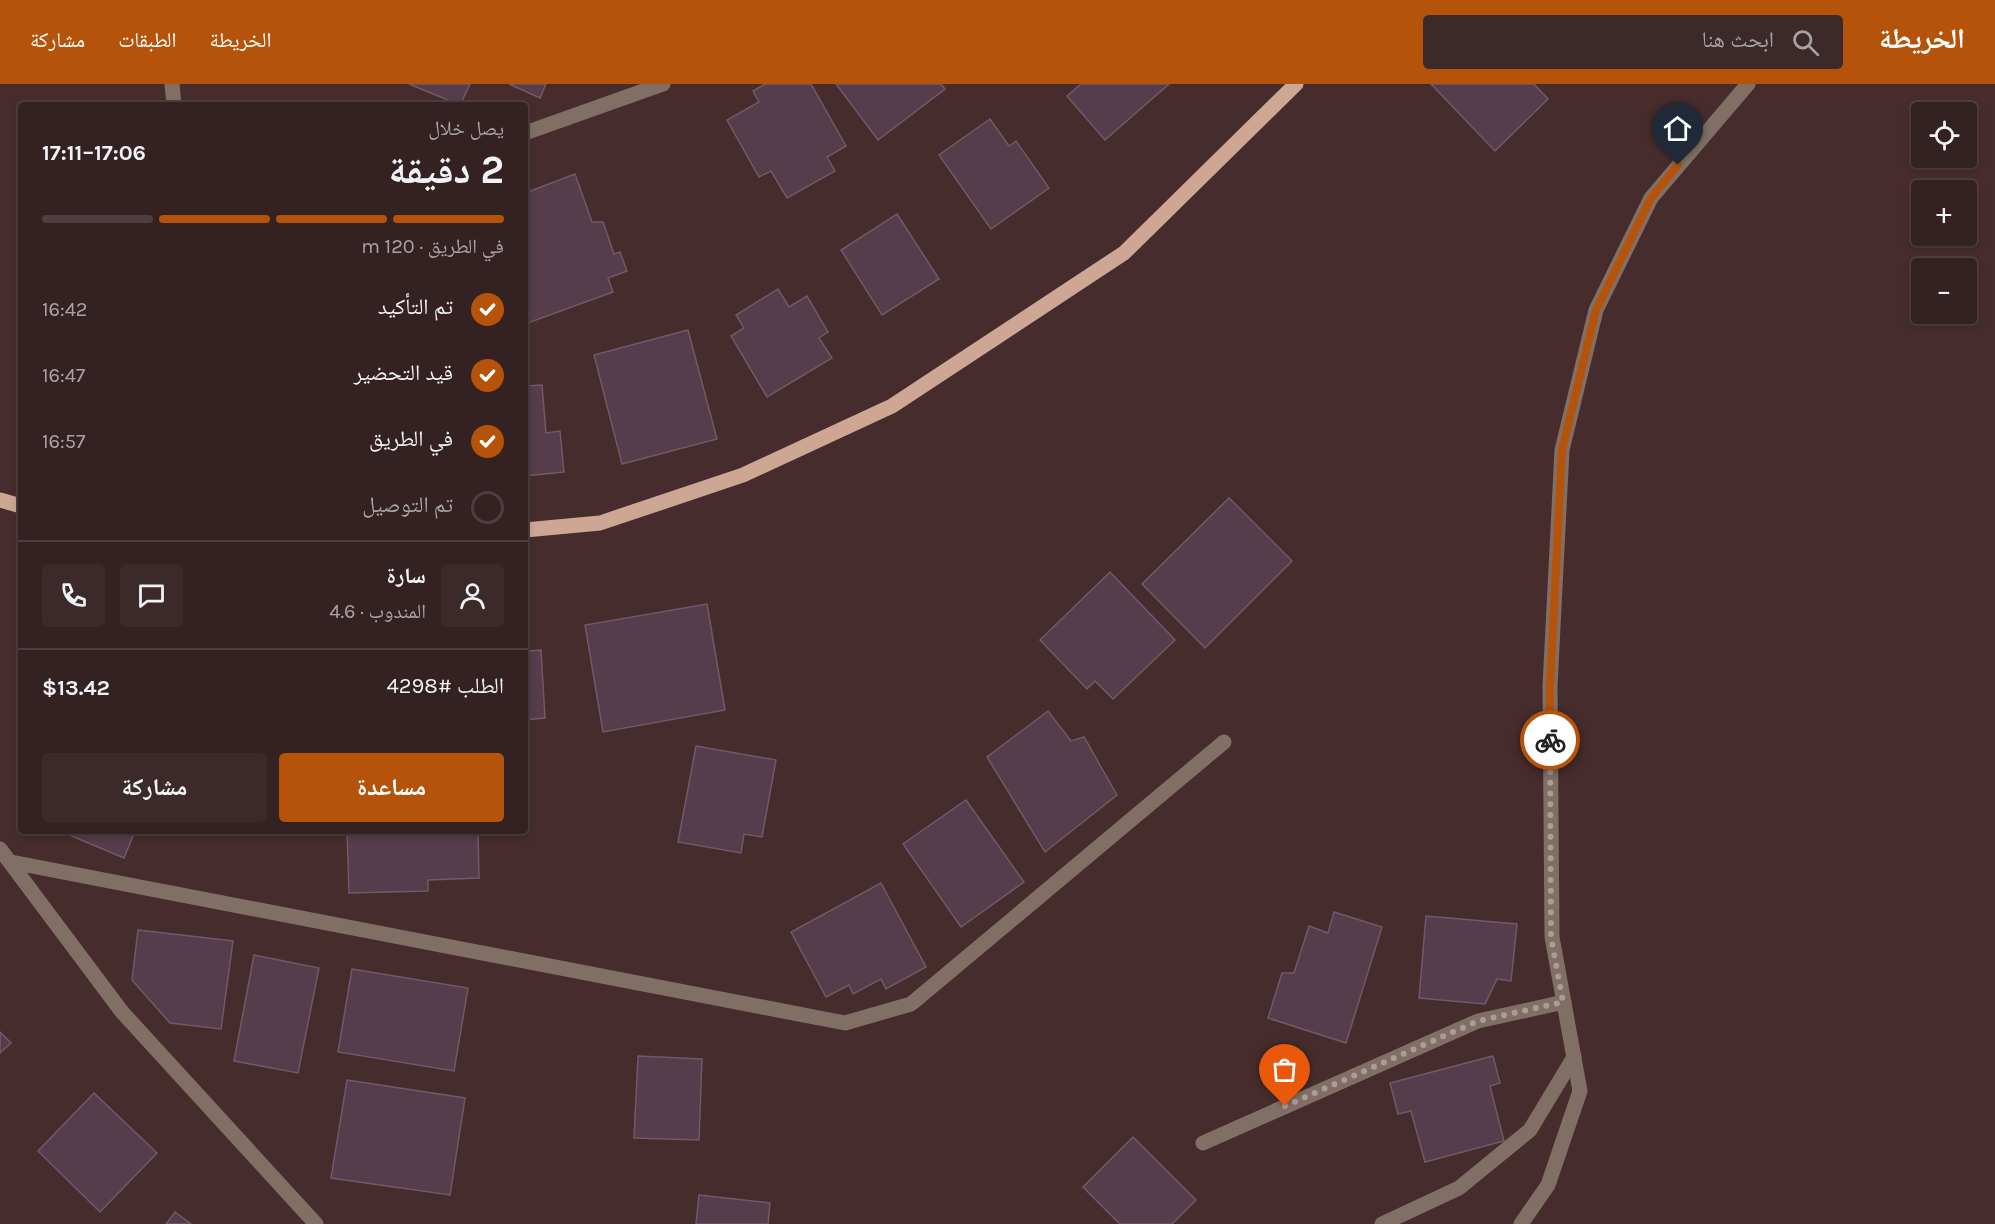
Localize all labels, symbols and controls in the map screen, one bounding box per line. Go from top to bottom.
search box [1423,15,1843,69]
text: الخريطة [1879,22,1965,55]
icon: search [1789,26,1822,59]
text: ابحث هنا [1702,27,1774,53]
text: مشاركة [30,28,85,52]
text: الطبقات [118,28,177,52]
text: الخريطة [210,28,271,52]
map controls [1911,102,1977,324]
button: locate [1911,102,1977,168]
pin [1652,103,1703,165]
icon: home [1661,112,1694,145]
text: يصل خلال [428,117,504,140]
text: 17:06–17:11 [42,140,146,166]
text: 2 دقيقة [389,147,504,193]
button: + [1911,180,1977,246]
text: في الطريق · 120 m [361,235,504,258]
button: − [1911,258,1977,324]
icon: check [471,293,504,326]
text: تم التأكيد [378,294,453,320]
text: 16:42 [42,298,87,321]
icon: check [471,359,504,392]
text: قيد التحضير [354,360,453,386]
text: 16:47 [42,364,85,387]
icon: check [471,425,504,458]
text: في الطريق [369,426,453,452]
text: 16:57 [42,430,85,453]
text: تم التوصيل [362,492,453,518]
text: سارة [387,563,426,589]
button: phone [42,564,105,627]
button: chat [120,564,183,627]
button: person [441,564,504,627]
text: المندوب · 4.6 [329,600,426,623]
text: الطلب #4298 [387,673,504,699]
text: $13.42 [42,675,110,701]
courier [1520,710,1580,770]
icon: bike [1534,724,1567,757]
button: مشاركة [42,753,267,822]
button: مساعدة [279,753,504,822]
pin [1259,1044,1310,1106]
icon: bag [1268,1053,1301,1086]

